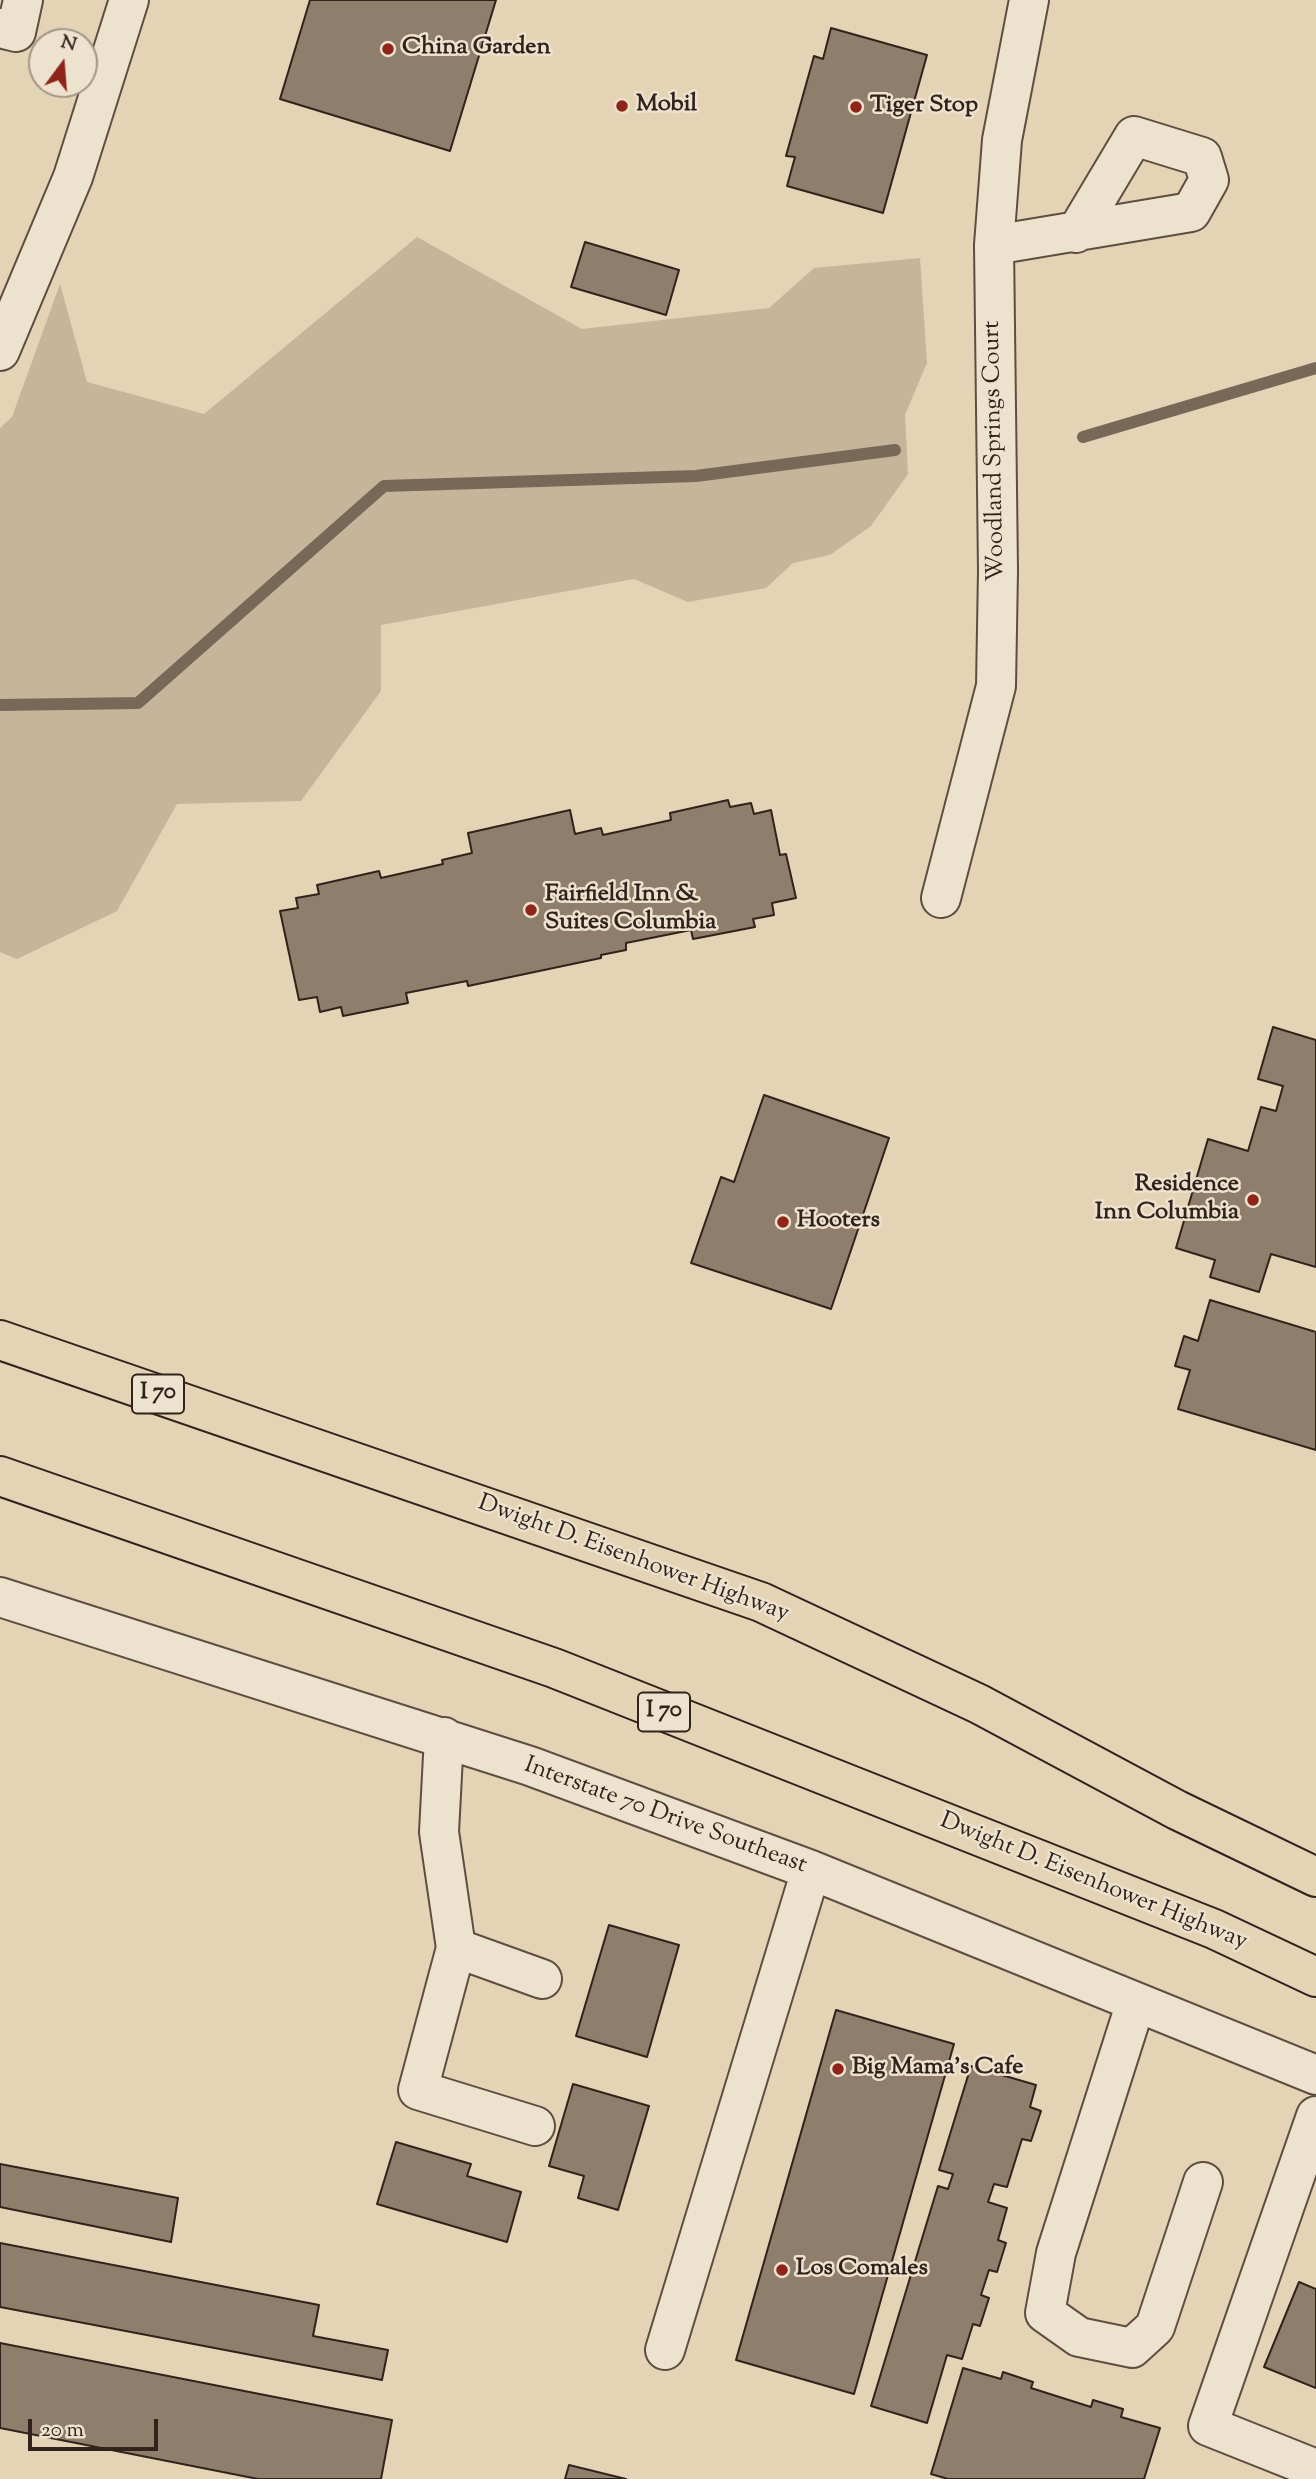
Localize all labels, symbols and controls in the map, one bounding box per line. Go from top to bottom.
north arrow [28,28,98,98]
text: N [57,29,79,59]
place label: China Garden [402,35,551,63]
marker: China Garden [380,41,396,57]
place label: Mobil [636,92,697,120]
place label: Tiger Stop [870,93,978,121]
marker: Mobil [614,98,630,114]
marker: Tiger Stop [848,99,864,115]
street label: Woodland Springs Court [979,320,1013,582]
place label: Fairfield Inn & Suites Columbia [545,882,716,938]
marker: Fairfield Inn & Suites Columbia [523,902,539,918]
place label: Residence Inn Columbia [1095,1172,1239,1228]
marker: Residence Inn Columbia [1245,1192,1261,1208]
place label: Hooters [797,1208,880,1236]
marker: Hooters [775,1214,791,1230]
road number: I 70 [132,1374,184,1414]
street label: Dwight D. Eisenhower Highway [474,1490,792,1630]
road number: I 70 [638,1693,690,1732]
street label: Interstate 70 Drive Southeast [520,1752,810,1882]
street label: Dwight D. Eisenhower Highway [935,1808,1251,1958]
place label: Big Mama's Cafe [852,2055,1024,2083]
marker: Big Mama's Cafe [830,2061,846,2077]
place label: Los Comales [796,2256,928,2284]
marker: Los Comales [774,2262,790,2278]
scale bar [32,2406,161,2450]
text: 20 m [41,2416,84,2446]

